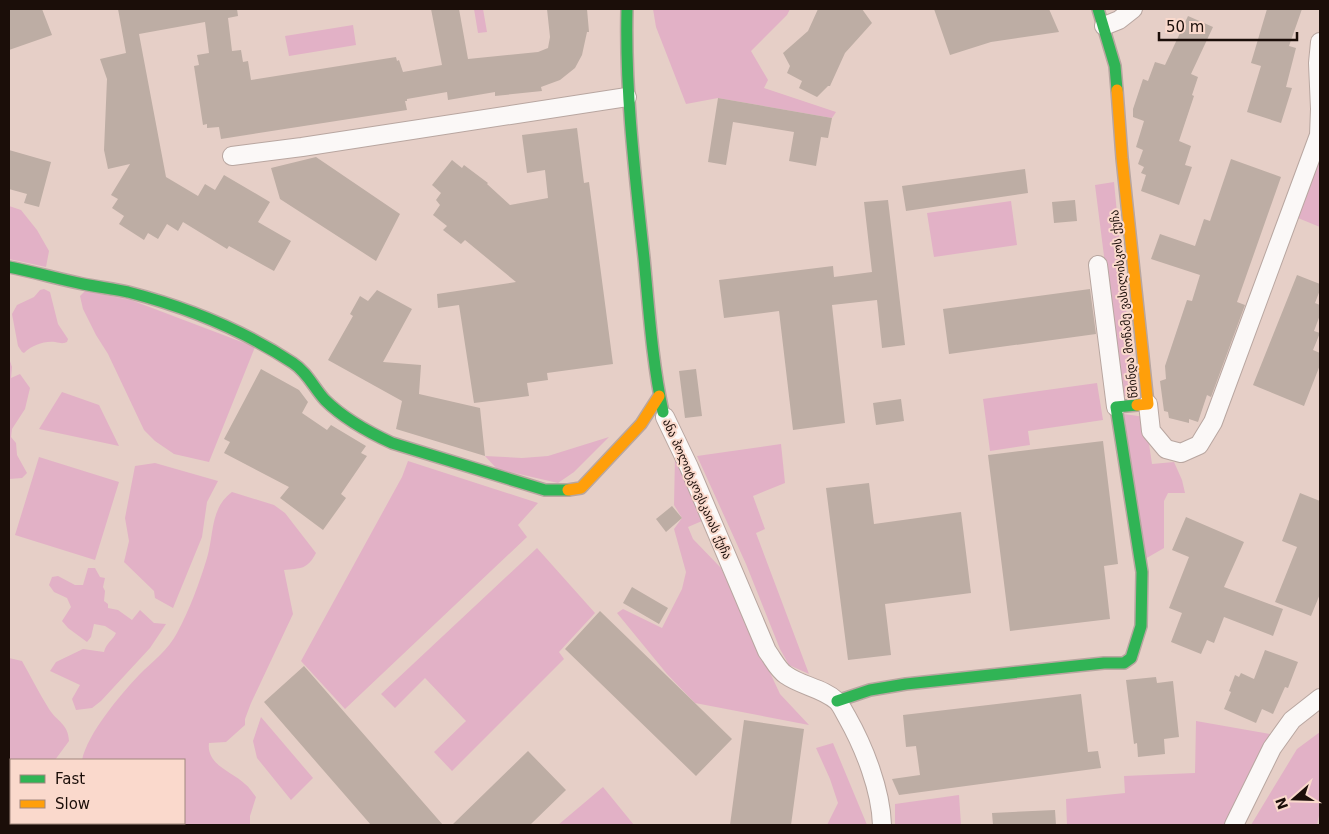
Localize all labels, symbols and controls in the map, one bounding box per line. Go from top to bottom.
scale bar [1159,10,1296,42]
text: 50 m [1166,18,1204,36]
street label: წმინდა მოწამე ვასილისკოს ქუჩა [1107,209,1141,399]
street label: ანა პოლიტკოვსკაიას ქუჩა [660,417,734,561]
legend [10,759,185,824]
text: Fast [55,770,85,788]
north arrow [1269,774,1319,824]
text: Slow [55,795,90,813]
text: N [1272,795,1291,812]

